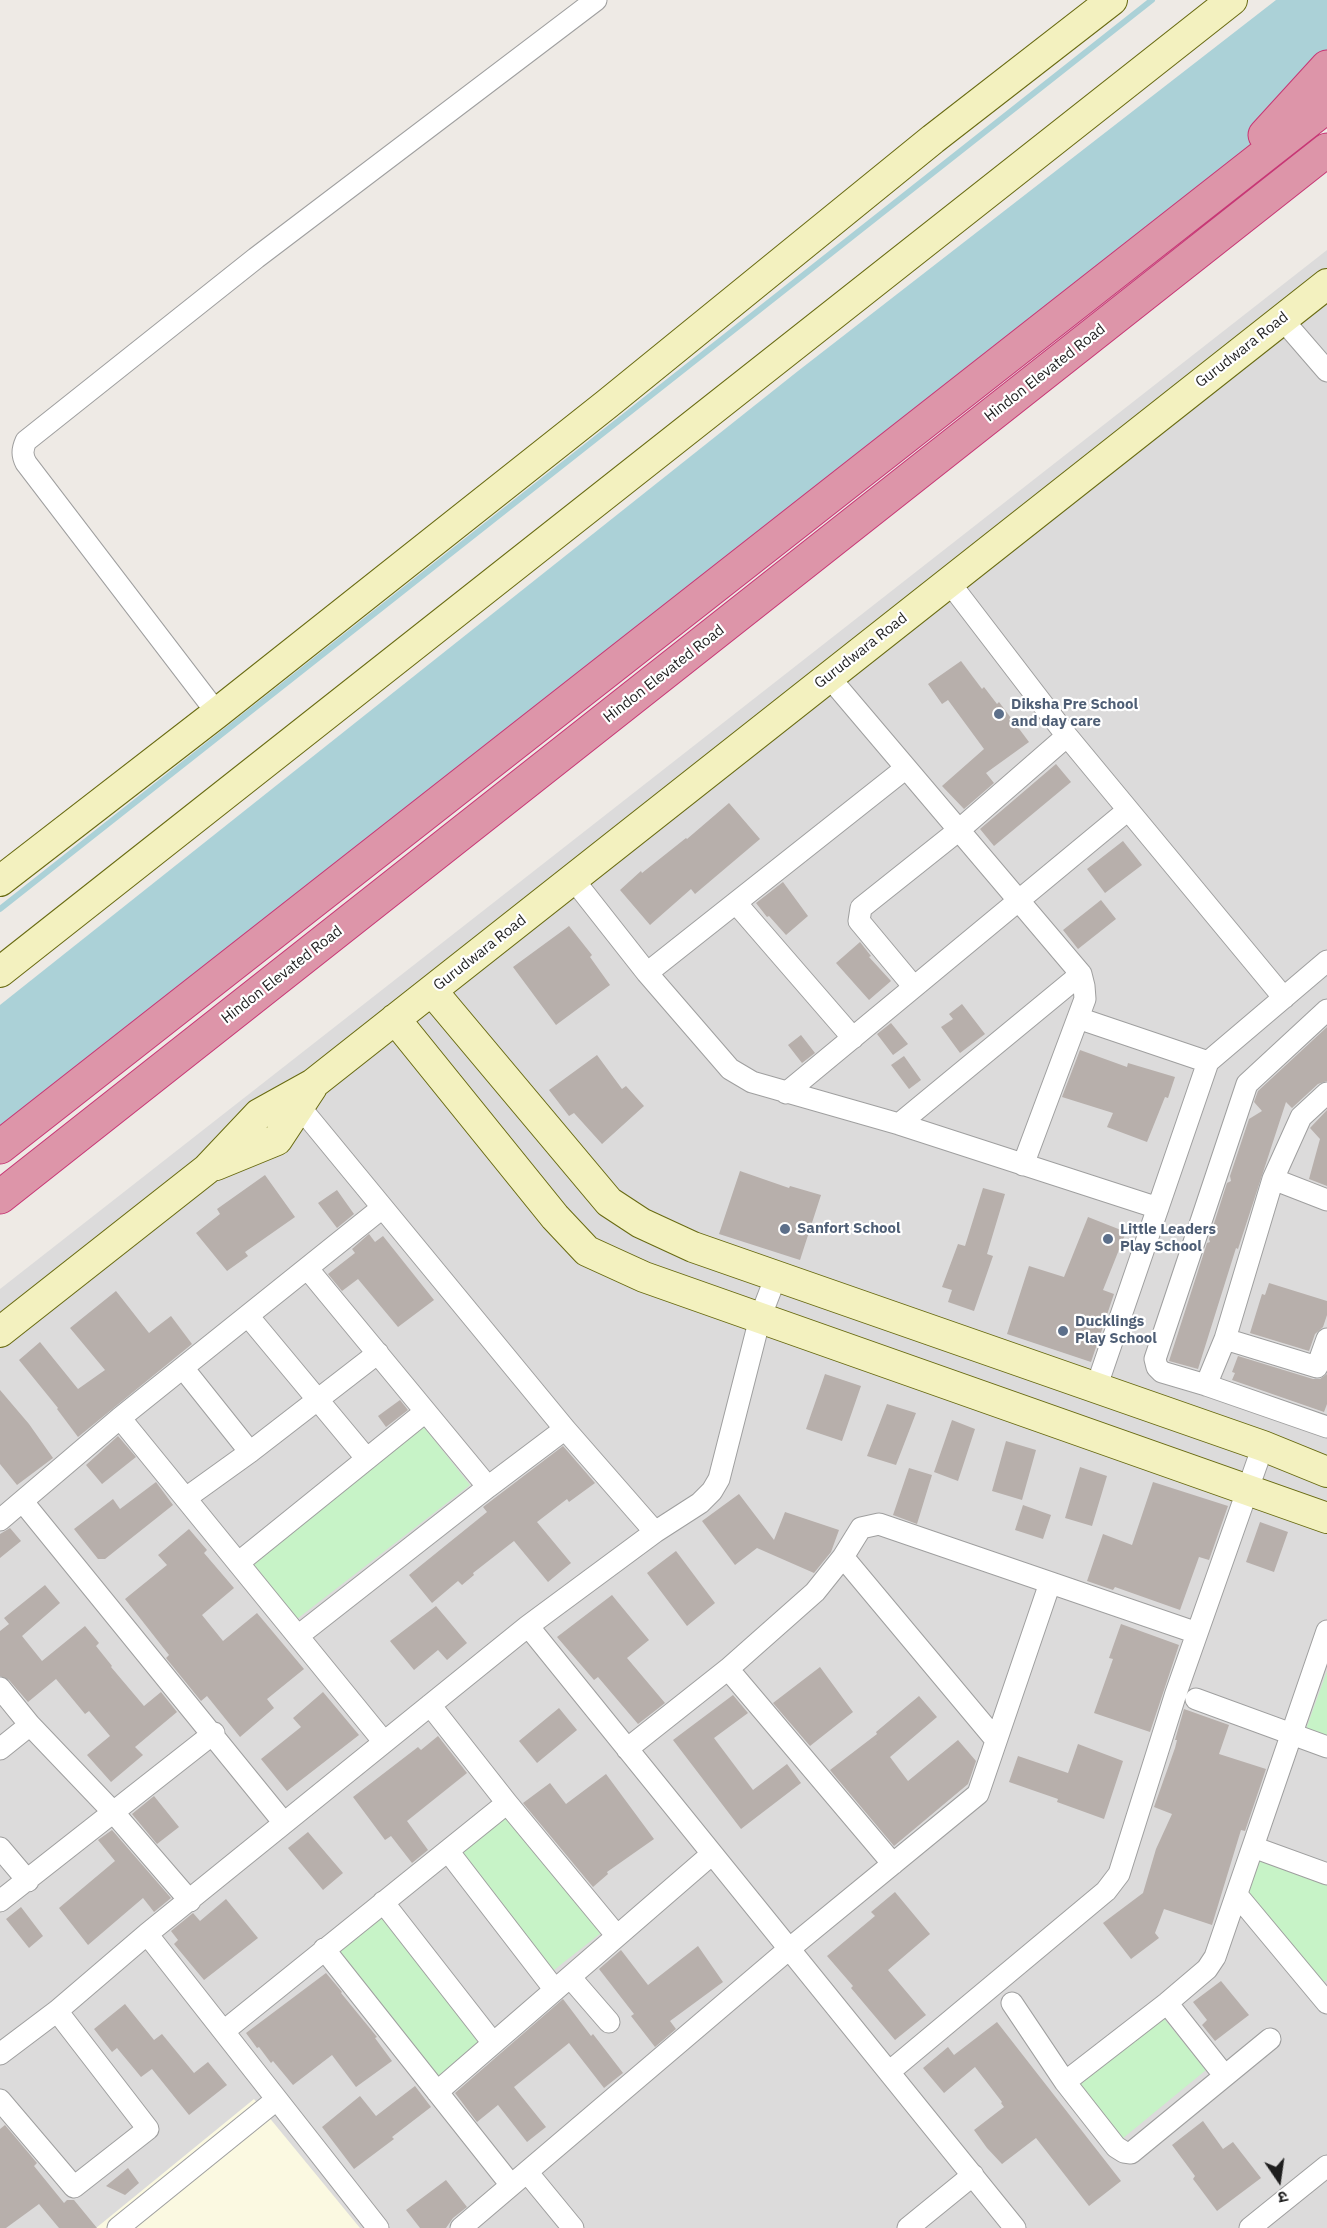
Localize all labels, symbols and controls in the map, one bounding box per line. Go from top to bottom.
street label: Gurudwara Road [1192,308,1292,392]
street label: Hindon Elevated Road [981,320,1109,426]
street label: Gurudwara Road [811,609,911,693]
street label: Hindon Elevated Road [600,621,728,727]
place label: Diksha Pre School and day care [1011,696,1138,731]
marker: Diksha Pre School and day care [992,707,1006,721]
street label: Gurudwara Road [430,911,530,995]
street label: Hindon Elevated Road [218,922,346,1028]
place label: Sanfort School [797,1220,901,1238]
place label: Little Leaders Play School [1120,1221,1216,1256]
marker: Sanfort School [778,1222,792,1236]
marker: Little Leaders Play School [1101,1232,1115,1246]
place label: Ducklings Play School [1075,1313,1157,1348]
marker: Ducklings Play School [1056,1324,1070,1338]
north arrow [1249,2150,1309,2210]
text: उ [1276,2187,1290,2208]

